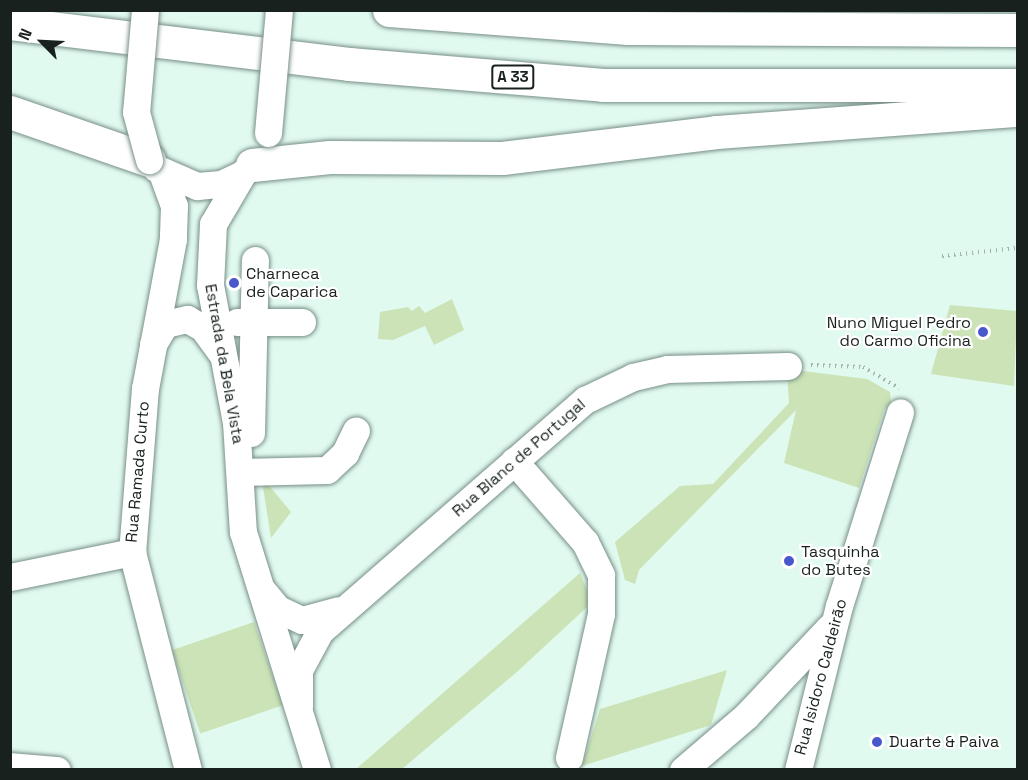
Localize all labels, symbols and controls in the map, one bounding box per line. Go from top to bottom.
north arrow [12,12,72,72]
text: N [13,25,37,44]
road number: A 33 [490,65,536,89]
place label: Charneca de Caparica [246,264,338,302]
marker: Charneca de Caparica [227,276,241,290]
street label: Estrada da Bela Vista [200,282,248,446]
place label: Nuno Miguel Pedro do Carmo Oficina [827,313,971,351]
marker: Nuno Miguel Pedro do Carmo Oficina [976,325,990,339]
street label: Rua Blanc de Portugal [449,395,589,521]
street label: Rua Ramada Curto [122,400,154,544]
place label: Tasquinha do Butes [801,542,879,580]
marker: Tasquinha do Butes [782,554,796,568]
street label: Rua Isidoro Caldeirão [791,597,851,757]
place label: Duarte & Paiva [889,732,999,752]
marker: Duarte & Paiva [870,735,884,749]

